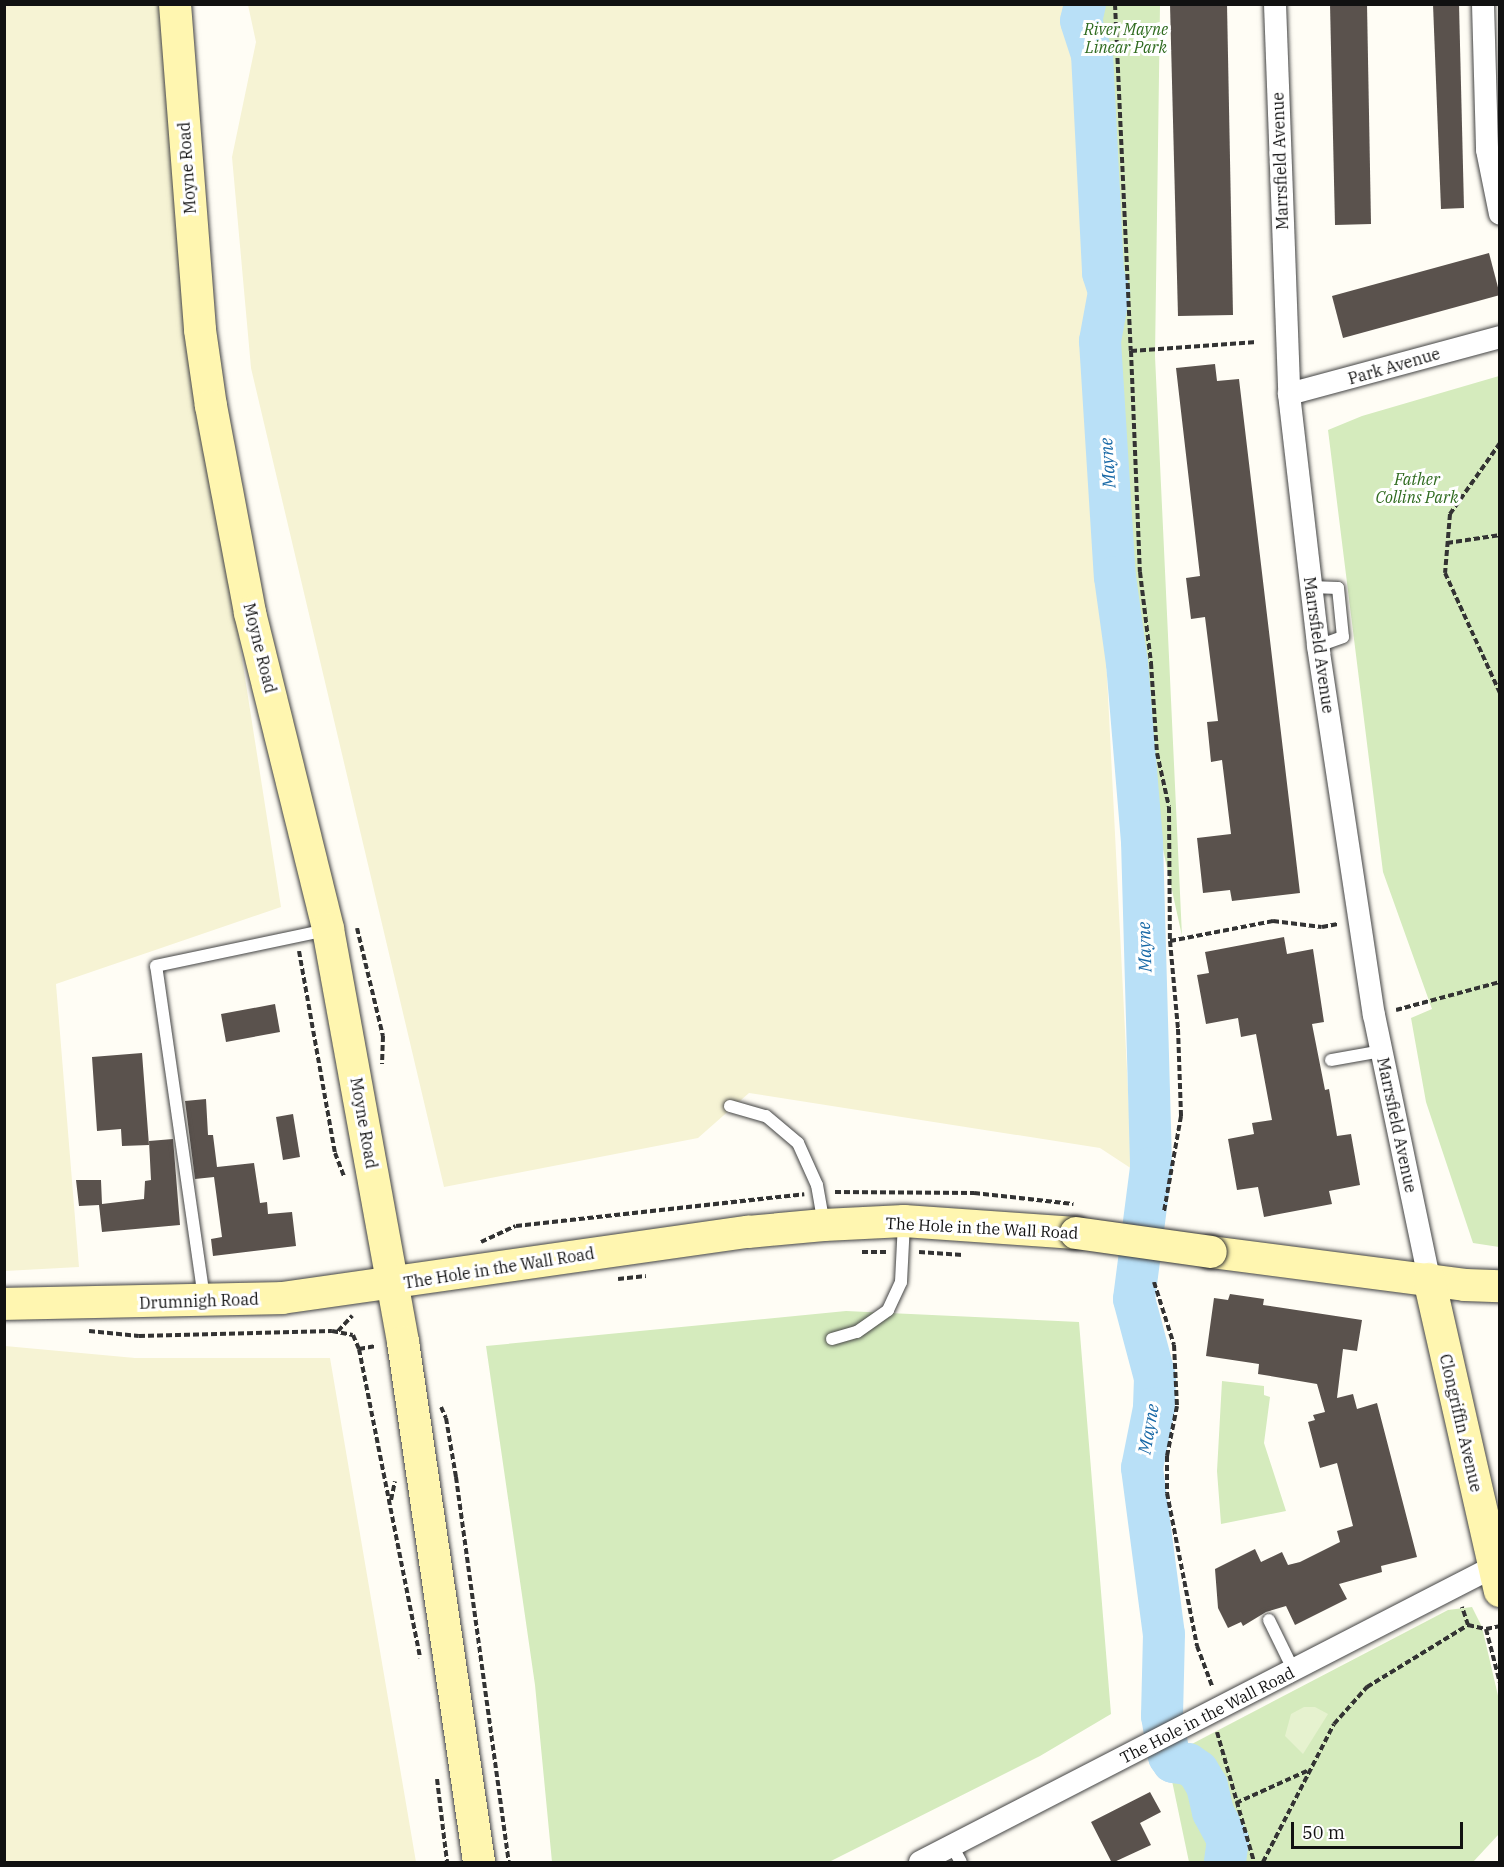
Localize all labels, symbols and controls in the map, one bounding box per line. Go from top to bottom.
park label: River Mayne Linear Park [1084,19,1168,57]
street label: Marrsfield Avenue [1268,92,1292,230]
street label: Moyne Road [174,121,200,215]
street label: Park Avenue [1346,344,1442,388]
water label: Mayne [1095,437,1121,489]
park label: Father Collins Park [1376,469,1458,507]
street label: Marrsfield Avenue [1300,575,1338,715]
street label: Moyne Road [240,601,280,695]
water label: Mayne [1133,921,1157,973]
street label: Marrsfield Avenue [1373,1056,1421,1194]
street label: Moyne Road [347,1076,381,1170]
street label: The Hole in the Wall Road [885,1213,1079,1243]
street label: The Hole in the Wall Road [402,1243,596,1293]
street label: Drumnigh Road [139,1289,259,1313]
street label: Clongriffin Avenue [1436,1352,1486,1494]
water label: Mayne [1134,1402,1164,1456]
street label: The Hole in the Wall Road [1117,1663,1297,1767]
scale bar [1294,1810,1466,1848]
text: 50 m [1302,1821,1345,1844]

